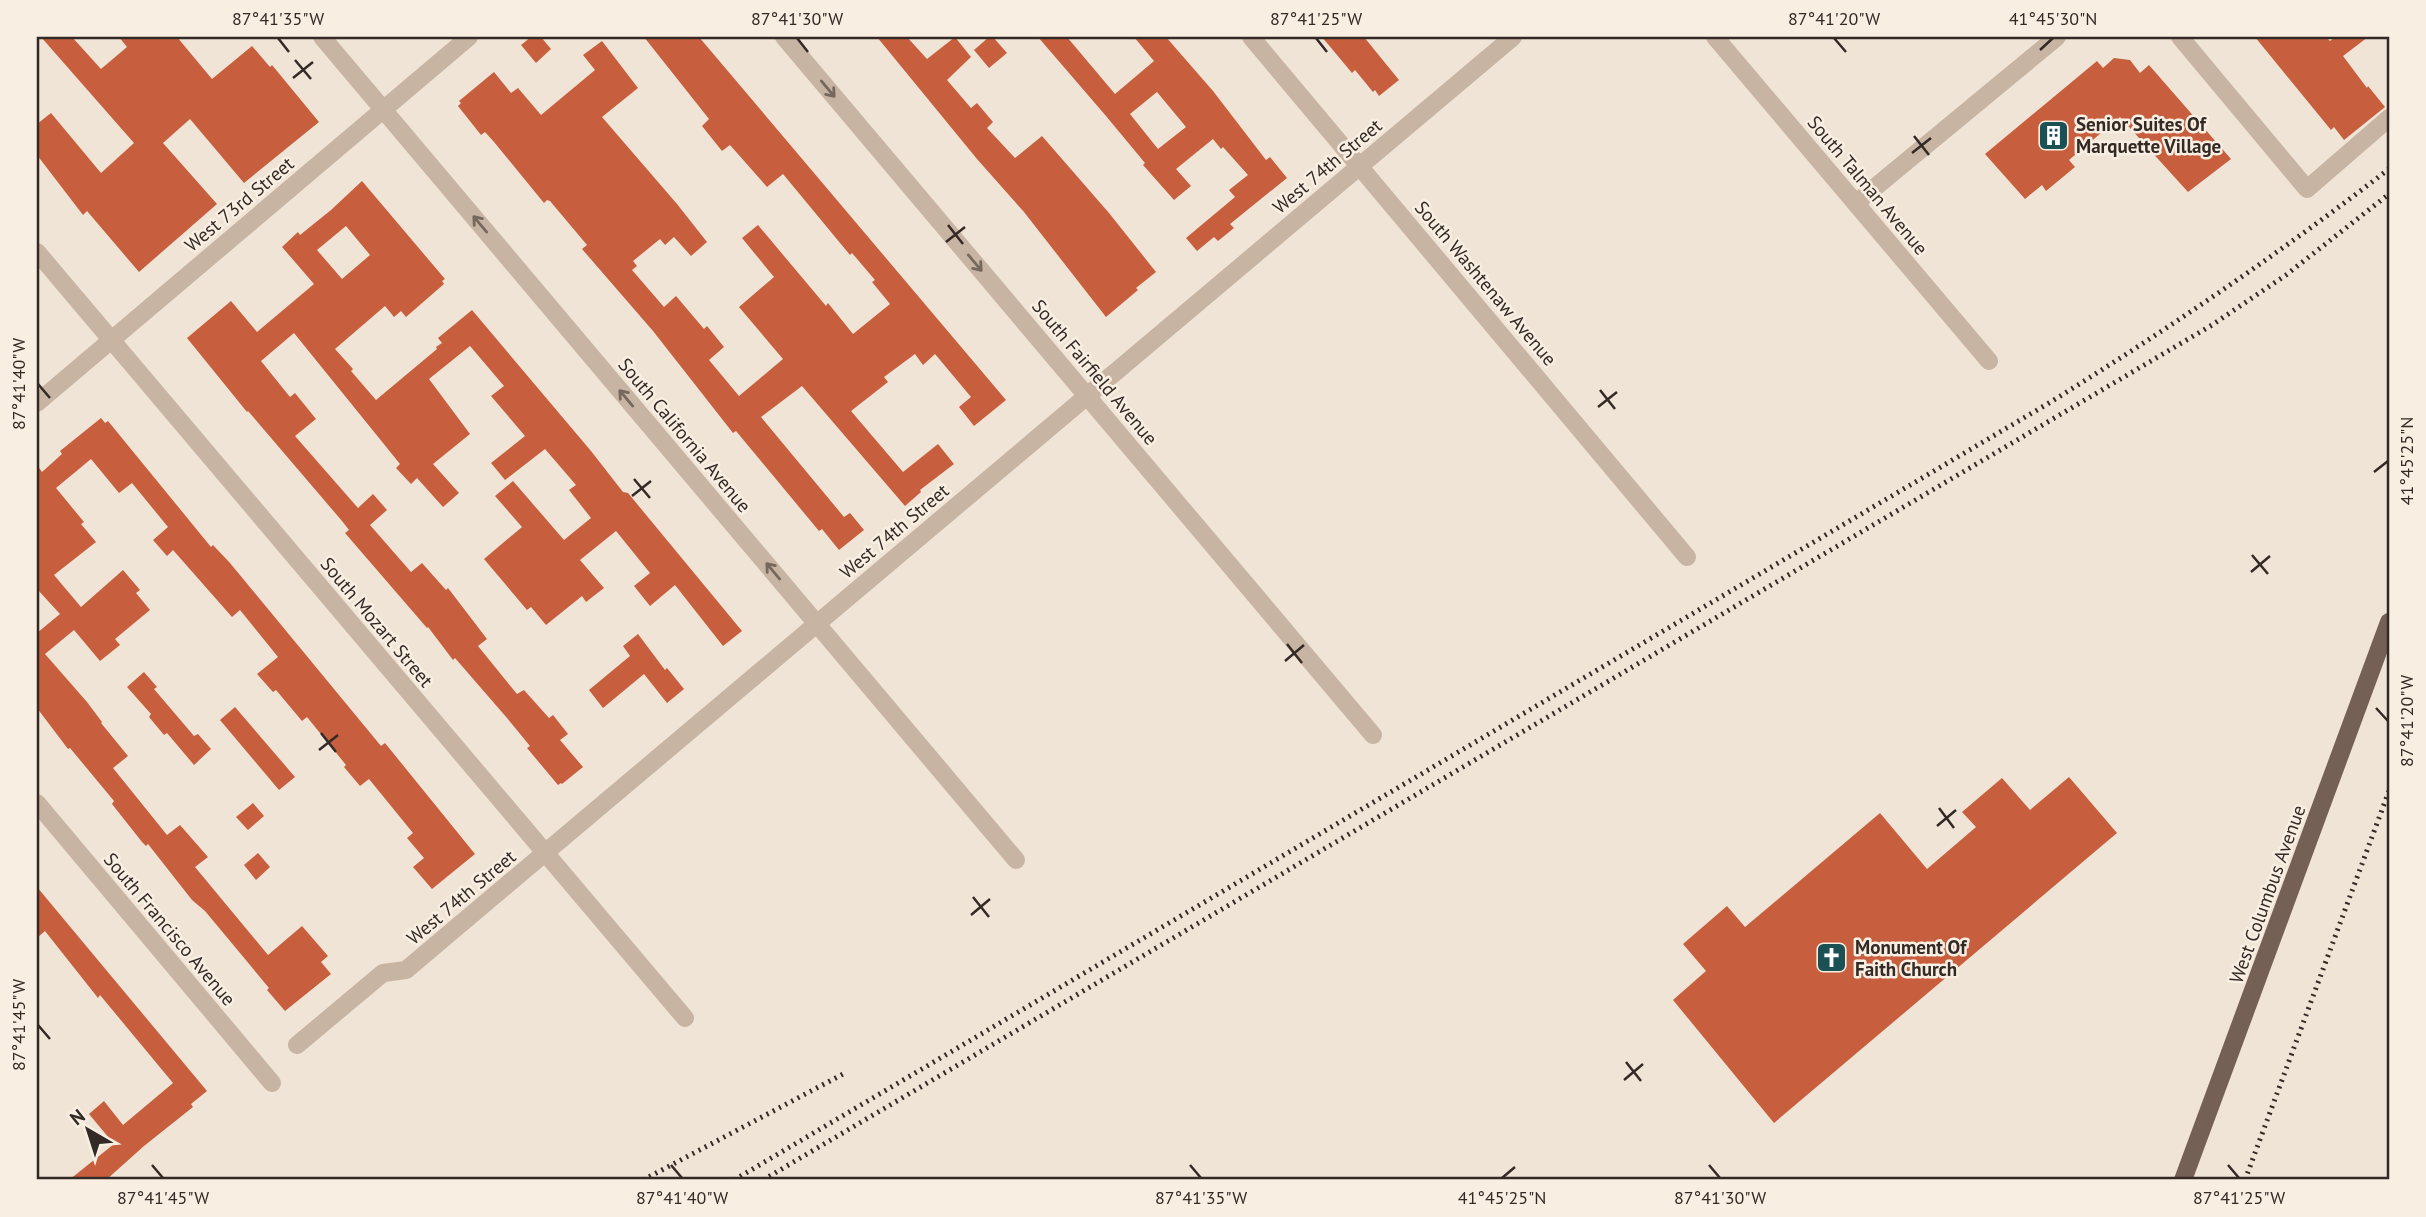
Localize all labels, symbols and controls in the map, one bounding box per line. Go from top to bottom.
text: 87°41'35"W [232,7,324,30]
text: 87°41'30"W [751,7,843,30]
text: 87°41'25"W [1270,7,1362,30]
text: 87°41'20"W [1788,7,1880,30]
text: 41°45'30"N [2009,7,2097,30]
one-way arrow [820,80,836,98]
street label: South Talman Avenue [1803,110,1933,260]
place label: Senior Suites Of Marquette Village [2076,112,2221,158]
street label: West 74th Street [1267,113,1387,219]
building icon: Senior Suites Of Marquette Village [2036,118,2070,152]
street label: West 73rd Street [180,151,299,257]
street label: South Washtenaw Avenue [1410,196,1562,370]
one-way arrow [472,215,487,233]
one-way arrow [967,254,983,272]
street label: South Fairfield Avenue [1027,294,1163,450]
text: 87°41'40"W [7,338,30,430]
street label: South California Avenue [613,353,757,517]
one-way arrow [618,389,634,407]
text: 41°45'25"N [2395,417,2418,505]
street label: West 74th Street [834,478,954,584]
street label: South Mozart Street [316,552,439,692]
one-way arrow [765,563,781,581]
text: 87°41'20"W [2395,675,2418,767]
street label: West Columbus Avenue [2224,802,2310,986]
street label: West 74th Street [401,844,521,950]
street label: South Francisco Avenue [99,848,241,1010]
place label: Monument Of Faith Church [1855,935,1968,981]
church icon: Monument Of Faith Church [1815,941,1849,975]
text: 87°41'45"W [7,979,30,1071]
north arrow [52,1094,122,1164]
text: N [65,1104,90,1130]
text: 87°41'45"W [117,1186,209,1209]
text: 87°41'40"W [636,1186,728,1209]
text: 87°41'35"W [1155,1186,1247,1209]
text: 41°45'25"N [1458,1186,1546,1209]
text: 87°41'30"W [1674,1186,1766,1209]
text: 87°41'25"W [2193,1186,2285,1209]

